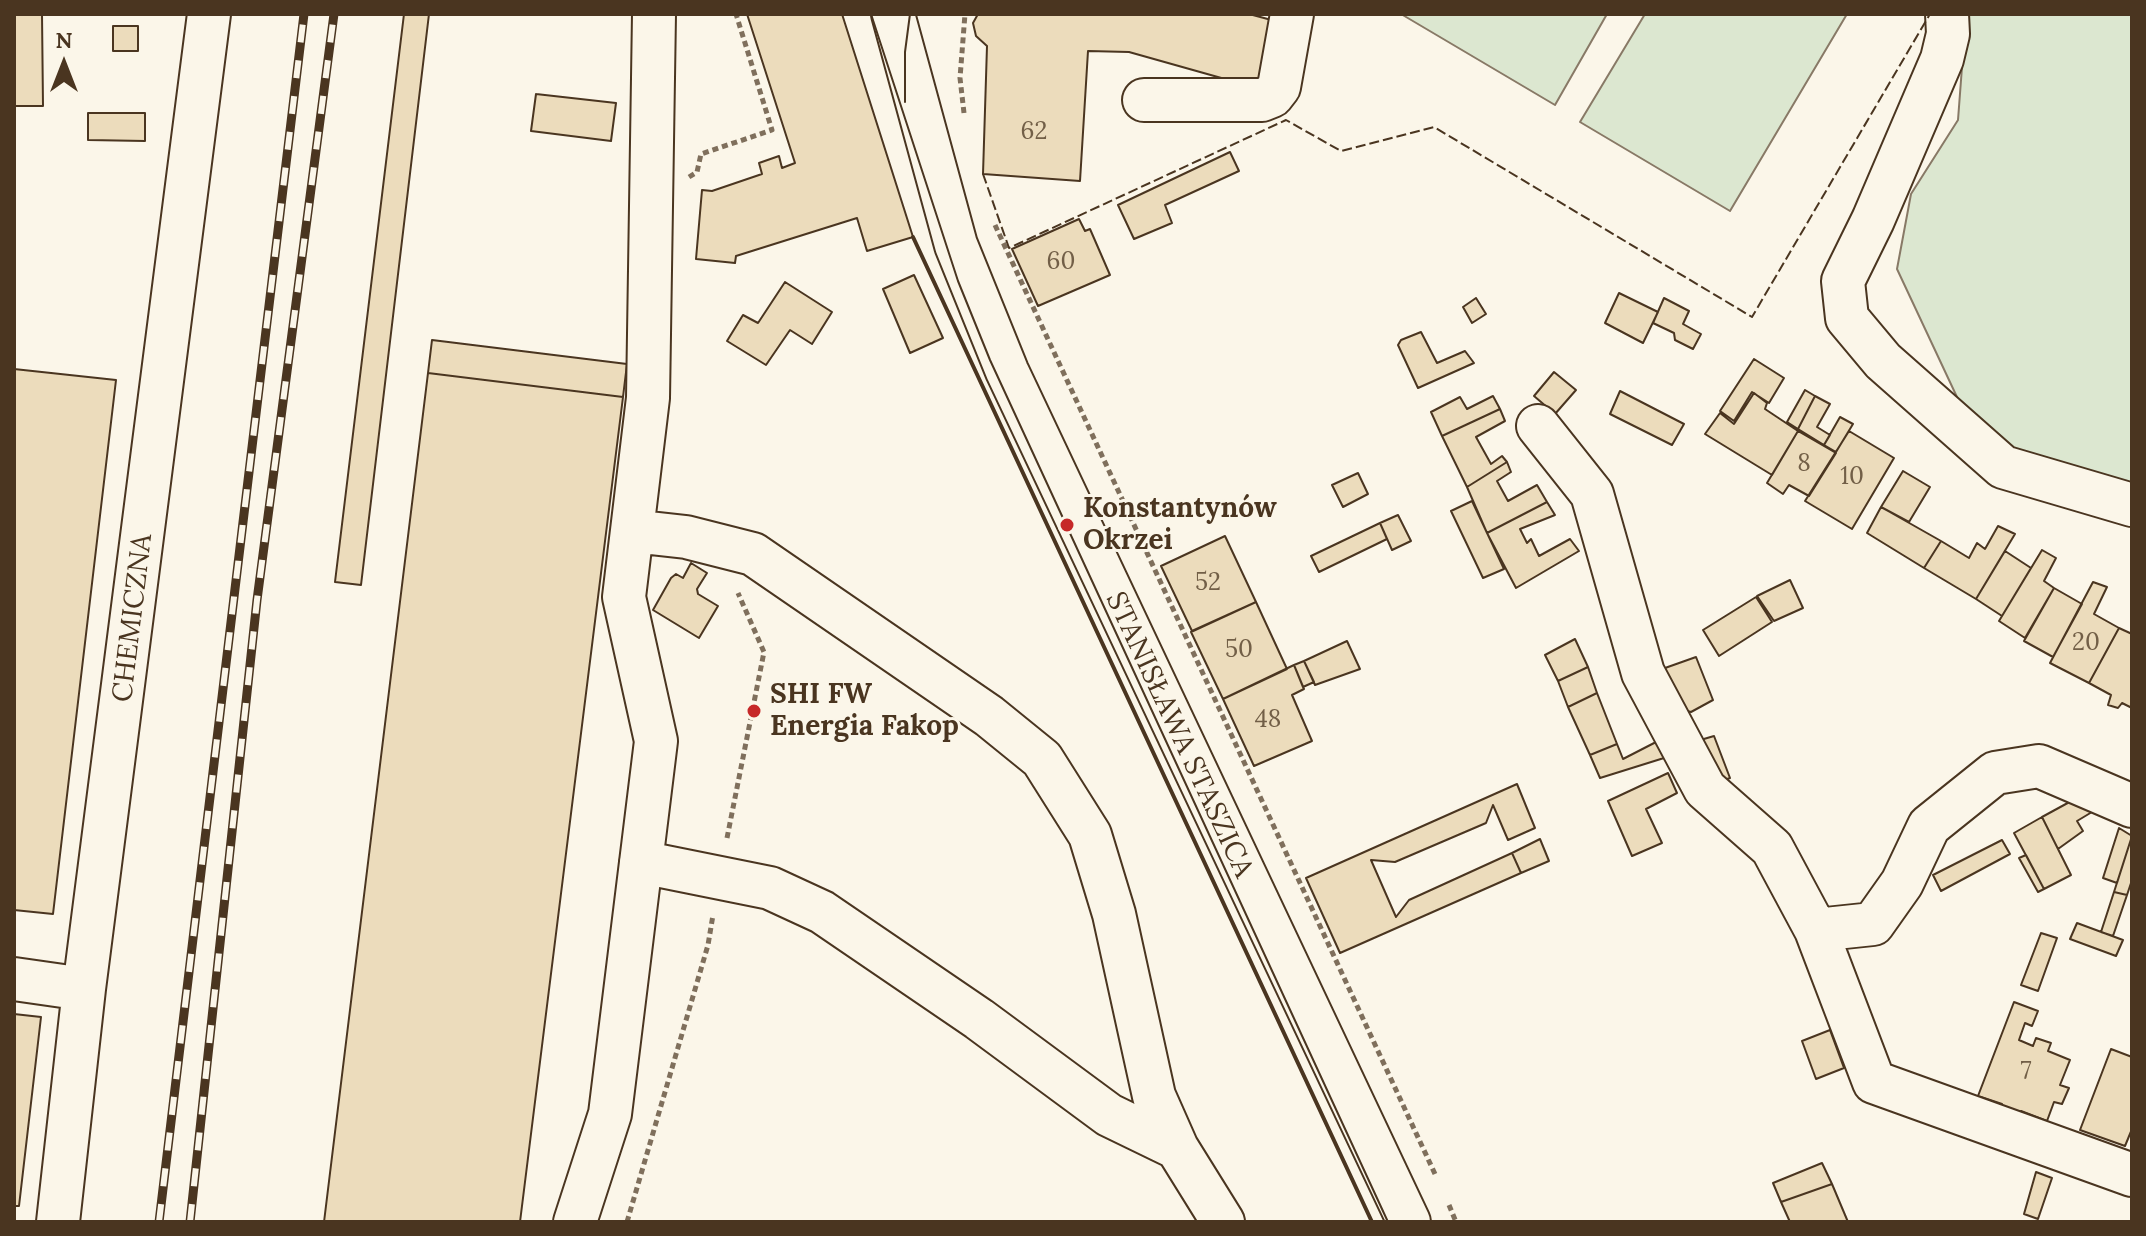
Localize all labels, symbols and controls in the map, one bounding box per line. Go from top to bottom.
north arrow [24,24,104,104]
text: N [55,26,73,54]
house number: 62 [1021,118,1047,146]
house number: 60 [1047,248,1075,276]
house number: 8 [1797,450,1811,478]
house number: 10 [1840,463,1864,491]
place label: Konstantynów Okrzei [1083,492,1277,558]
marker: Konstantynów Okrzei [1058,516,1076,534]
street label: CHEMICZNA [106,532,160,704]
house number: 52 [1195,569,1221,597]
street label: STANISŁAWA STASZICA [1098,587,1260,883]
house number: 20 [2072,629,2100,657]
house number: 50 [1225,636,1253,664]
place label: SHI FW Energia Fakop [770,678,959,744]
marker: SHI FW Energia Fakop [745,702,763,720]
house number: 48 [1255,706,1281,734]
house number: 7 [2020,1058,2032,1086]

